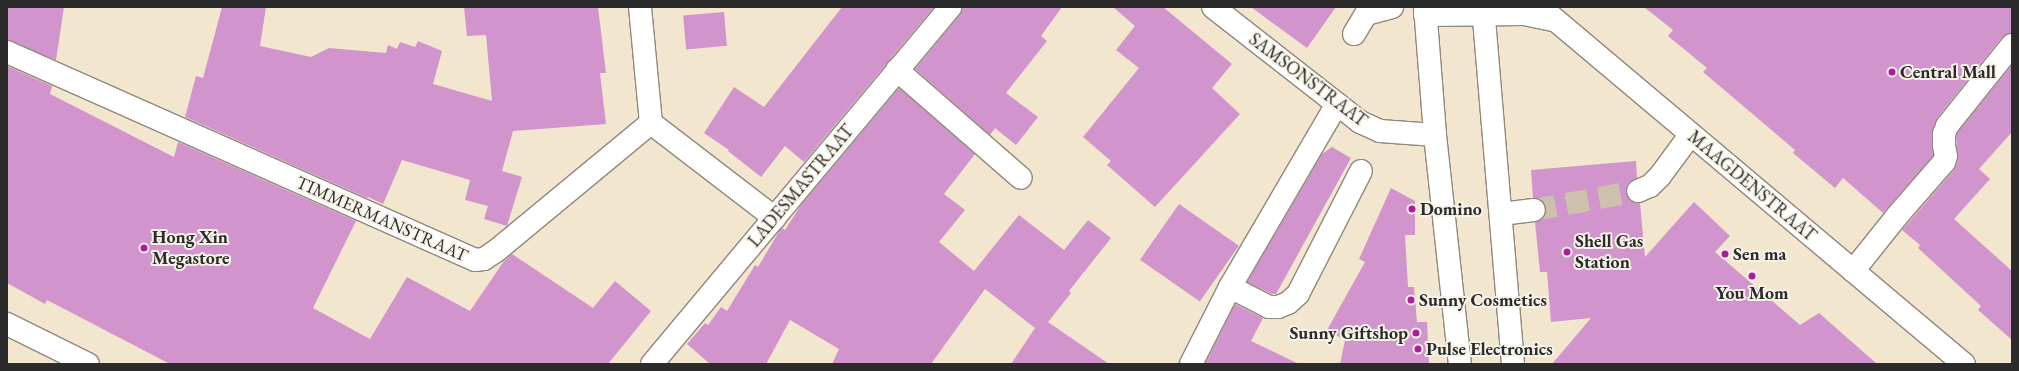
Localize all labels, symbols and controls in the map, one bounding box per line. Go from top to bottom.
street label: SAMSONSTRAAT [1245,28,1371,132]
place label: Central Mall [1900,61,1996,83]
marker: Central Mall [1887,67,1897,77]
street label: LADESMASTRAAT [744,120,858,252]
street label: MAAGDENSTRAAT [1683,126,1821,246]
street label: TIMMERMANSTRAAT [293,171,471,267]
place label: Domino [1420,198,1482,220]
marker: Domino [1407,204,1417,214]
place label: Hong Xin Megastore [152,227,230,270]
place label: Shell Gas Station [1575,231,1643,274]
marker: Hong Xin Megastore [139,243,149,253]
place label: Sen ma [1733,243,1786,265]
marker: Shell Gas Station [1562,247,1572,257]
marker: Sen ma [1720,249,1730,259]
marker: You Mom [1747,271,1757,281]
place label: You Mom [1716,282,1788,304]
place label: Sunny Cosmetics [1419,289,1547,311]
marker: Sunny Cosmetics [1406,295,1416,305]
place label: Sunny Giftshop [1289,322,1408,344]
marker: Sunny Giftshop [1411,328,1421,338]
place label: Pulse Electronics [1426,338,1553,360]
marker: Pulse Electronics [1413,344,1423,354]

